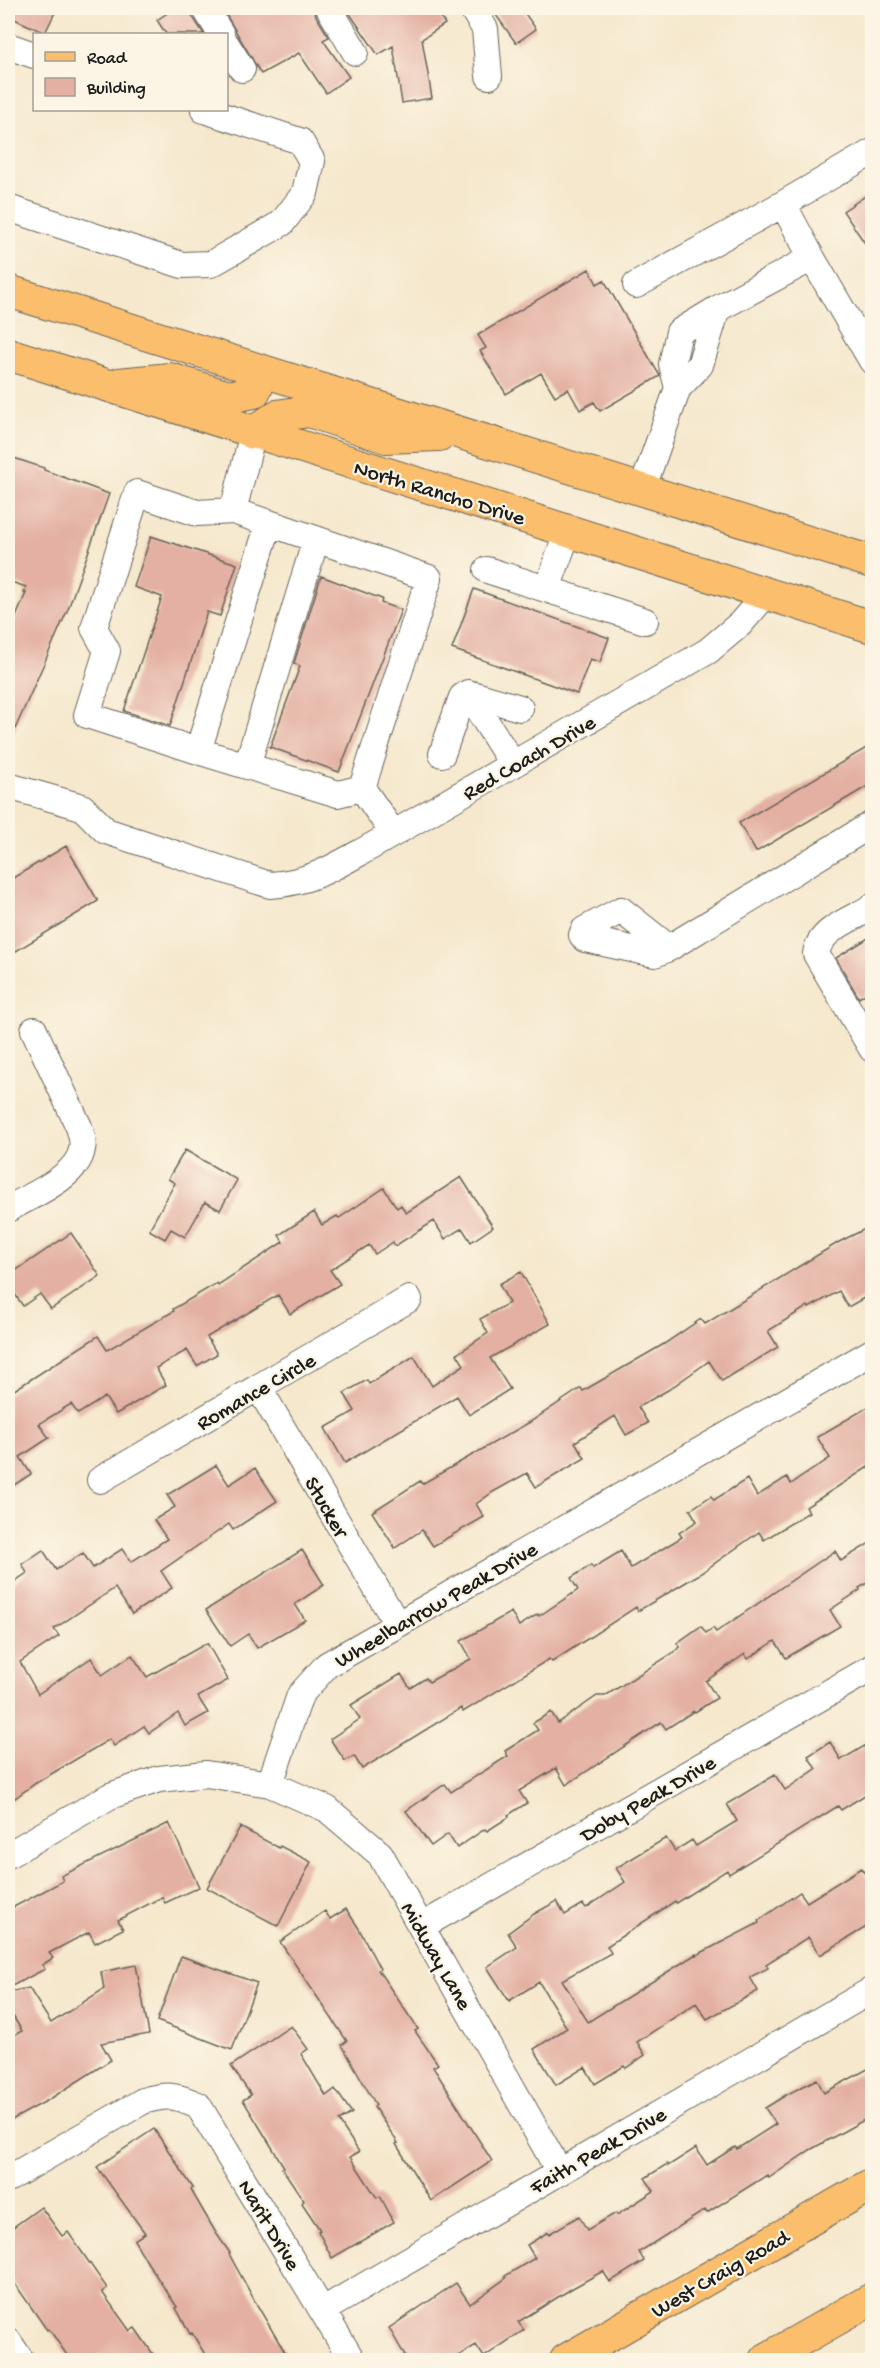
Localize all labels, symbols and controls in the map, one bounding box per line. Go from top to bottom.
legend [33,33,228,111]
text: Road [87,49,128,70]
text: Building [86,79,146,100]
street label: North Rancho Drive [350,456,528,533]
street label: Red Coach Drive [459,711,602,808]
street label: Romance Circle [193,1349,322,1438]
street label: Stucker [297,1473,353,1545]
street label: Wheelbarrow Peak Drive [331,1537,544,1675]
street label: Doby Peak Drive [575,1751,722,1851]
street label: Midway Lane [393,1898,476,2016]
street label: Faith Peak Drive [525,2103,672,2202]
street label: Narit Drive [230,2176,305,2277]
street label: West Craig Road [647,2224,796,2325]

